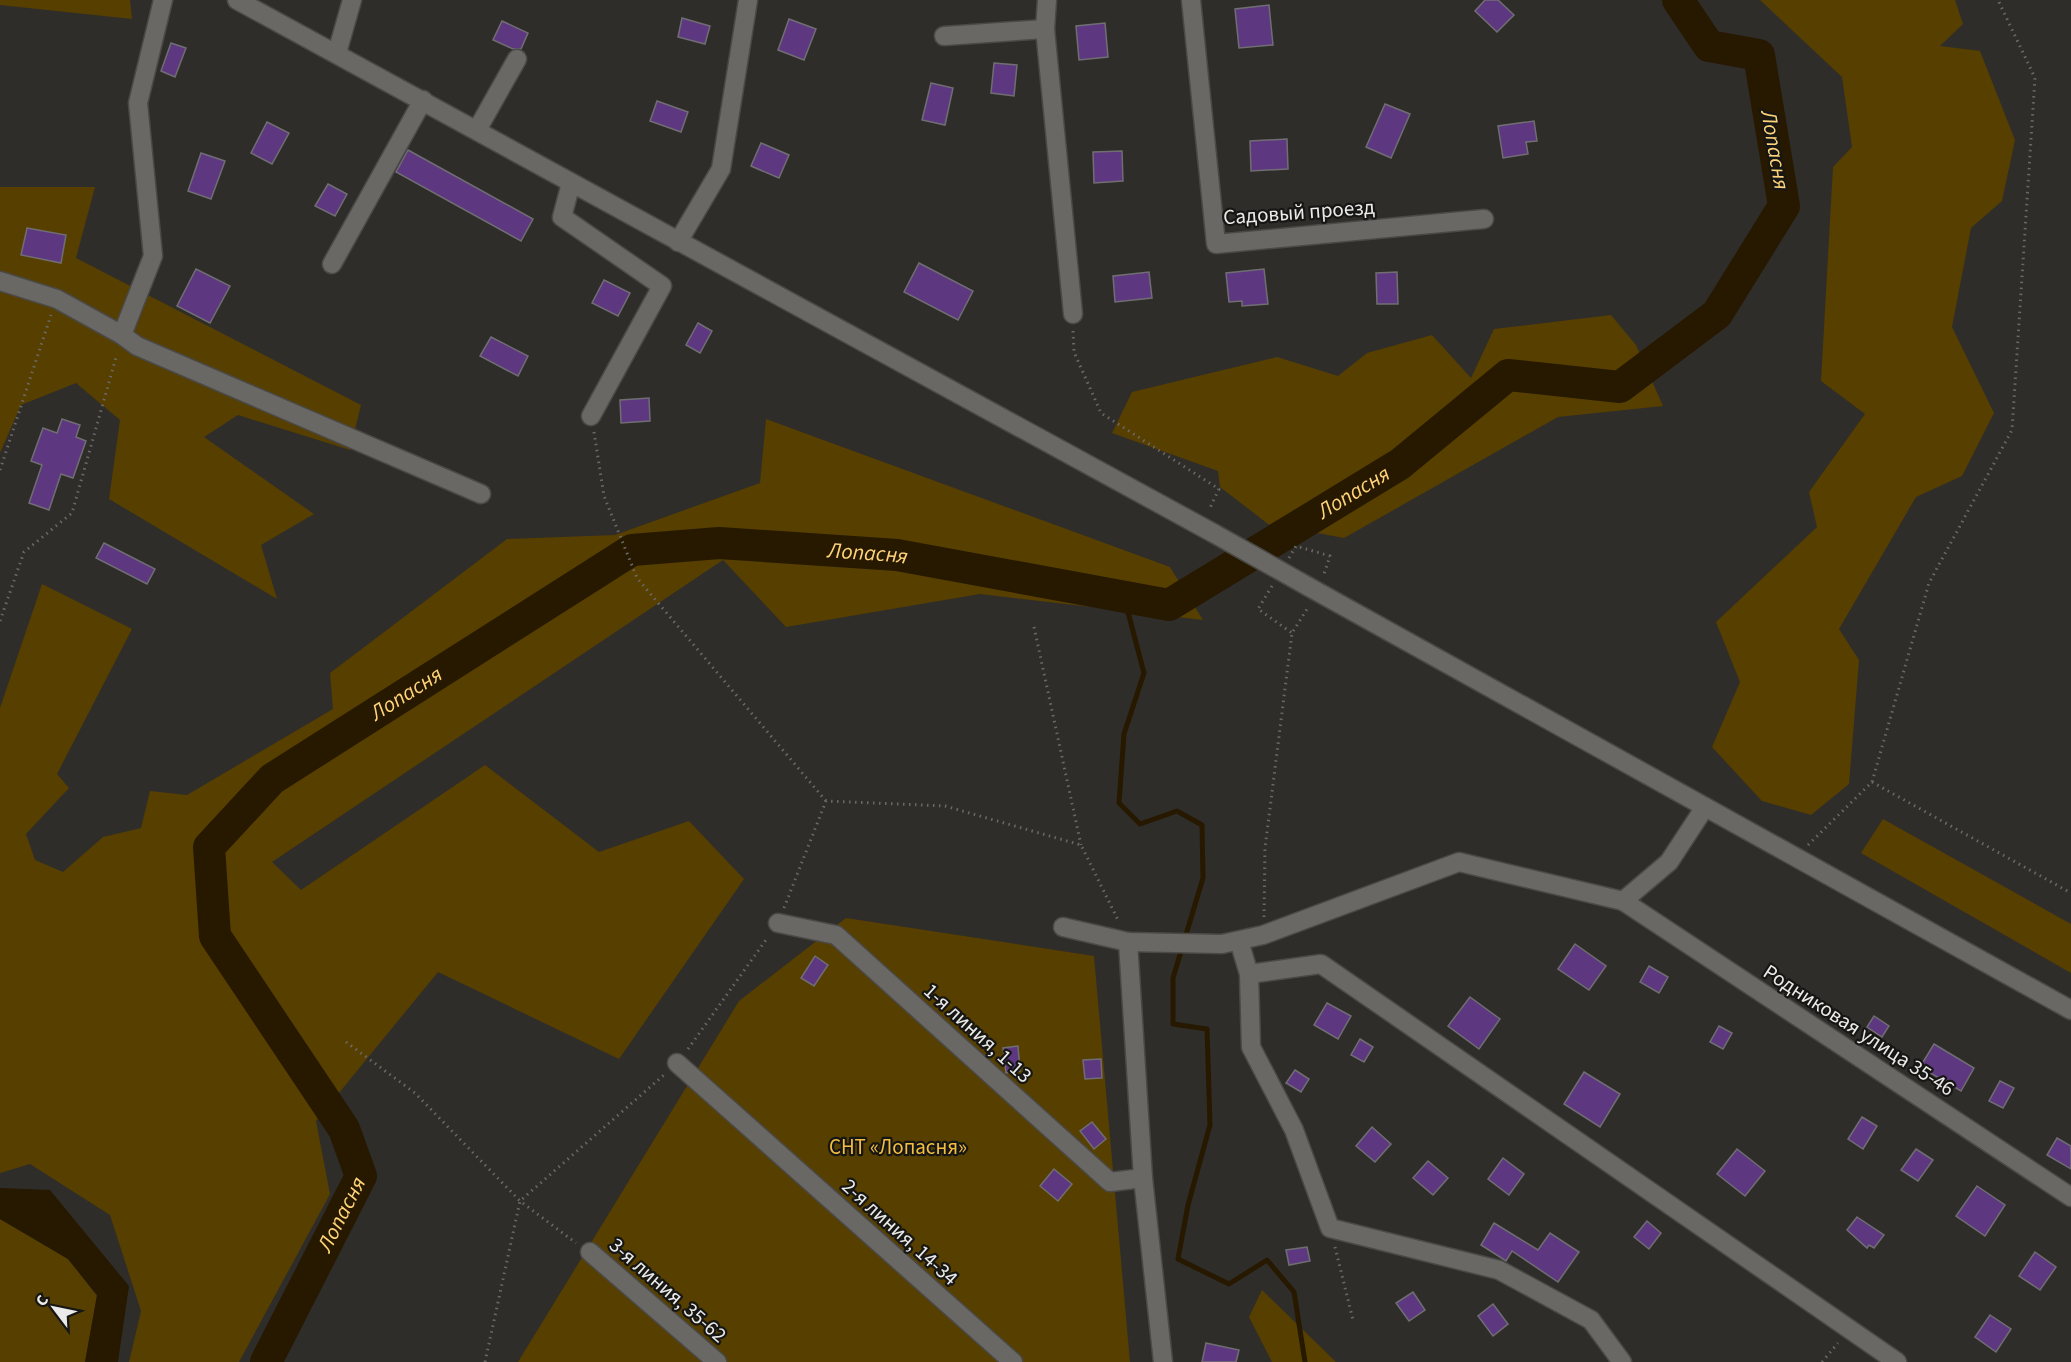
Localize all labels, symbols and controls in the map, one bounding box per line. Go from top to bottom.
water label: Лопасня [1752,106,1798,192]
street label: Садовый проезд [1222,192,1376,232]
water label: Лопасня [1309,458,1396,528]
water label: Лопасня [825,534,911,573]
water label: Лопасня [362,659,449,730]
street label: Родниковая улица 35-46 [1757,957,1961,1103]
street label: 1-я линия, 1-13 [917,976,1039,1090]
park label: СНТ «Лопасня» [829,1132,967,1162]
water label: Лопасня [308,1171,374,1259]
street label: 2-я линия, 14-34 [835,1172,965,1292]
street label: 3-я линия, 35-62 [603,1230,733,1350]
north arrow [24,1278,84,1338]
text: С [30,1291,54,1310]

